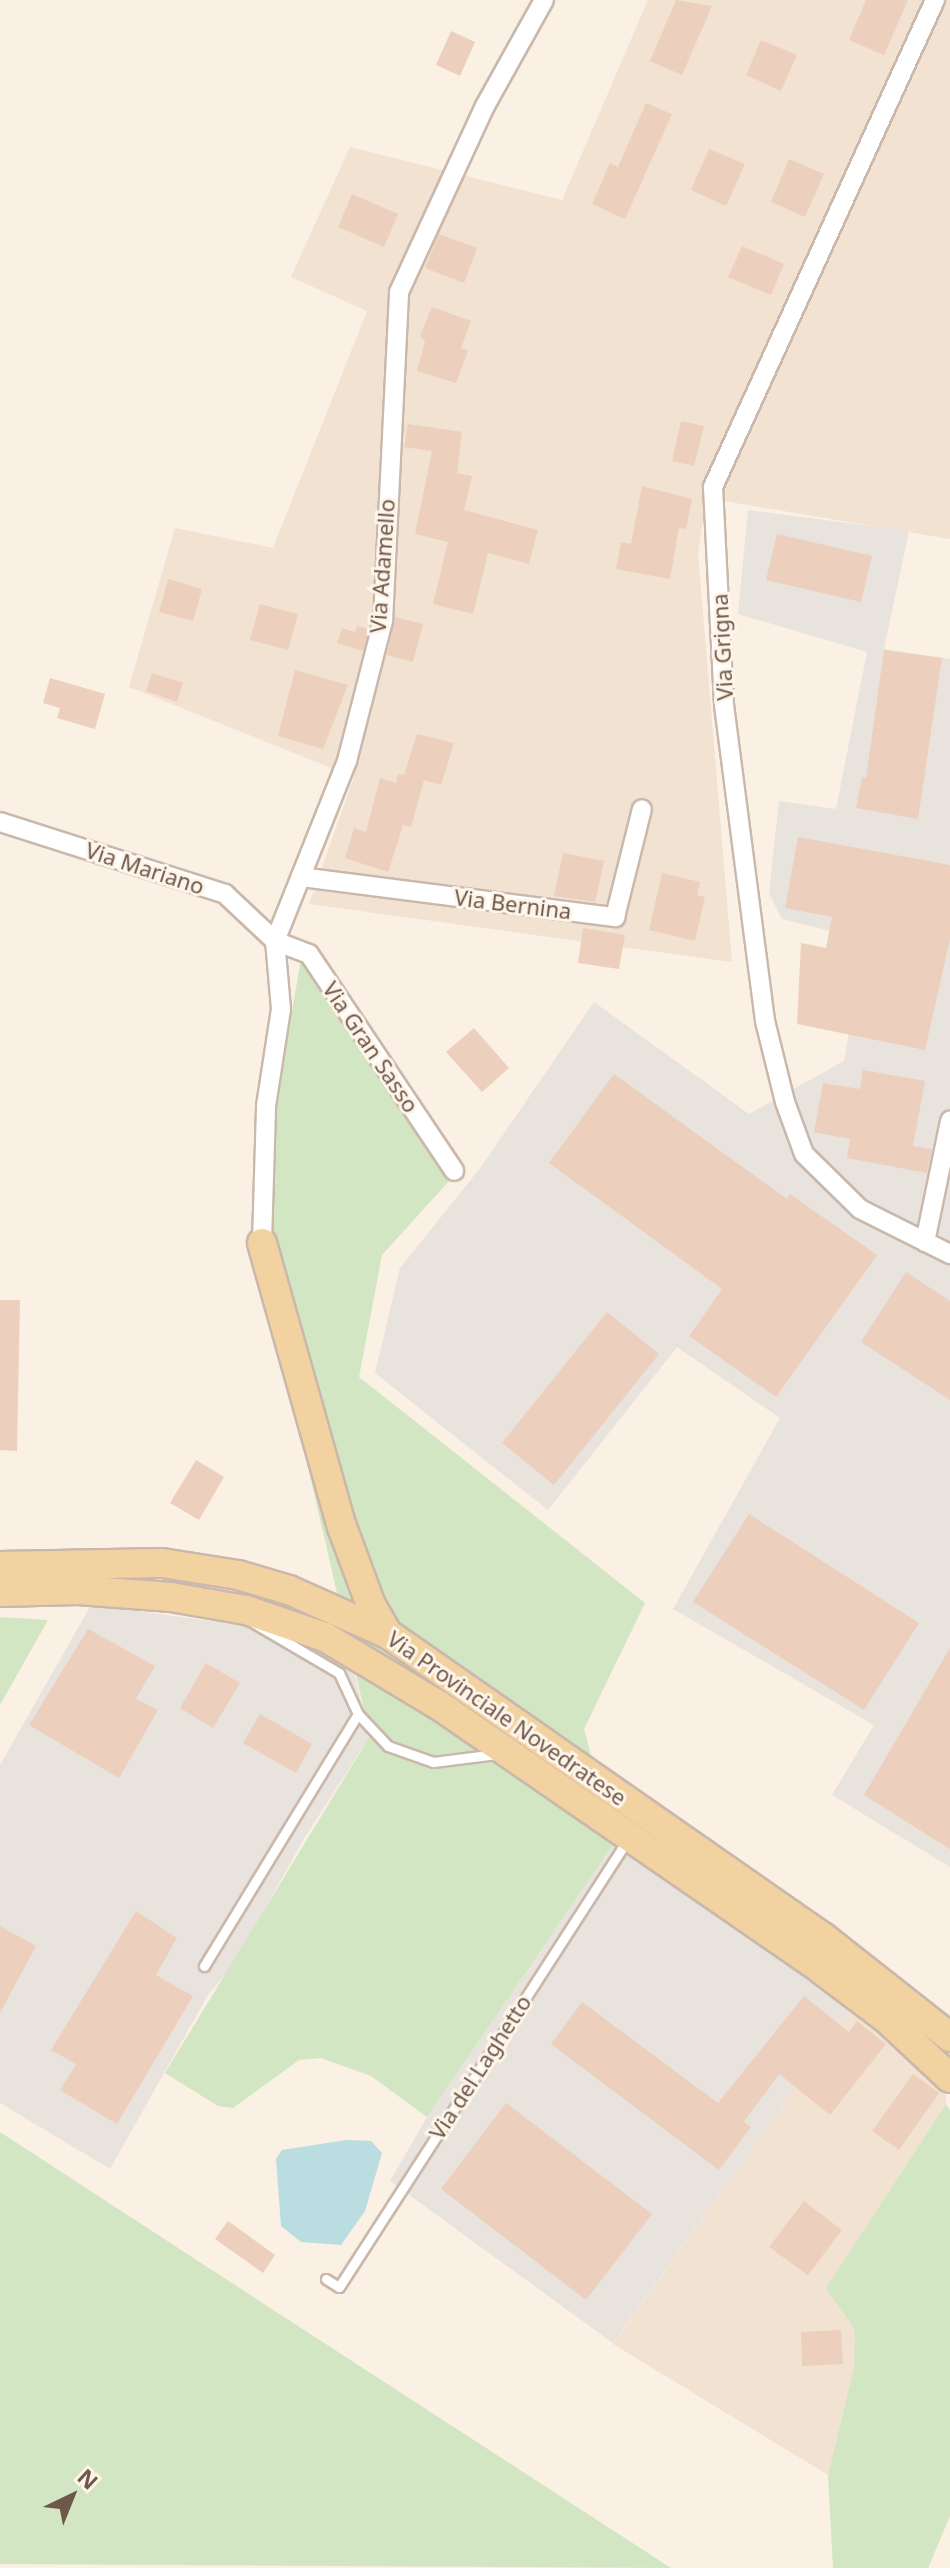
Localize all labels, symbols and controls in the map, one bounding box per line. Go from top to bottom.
street label: Via Adamello [364,498,400,634]
street label: Via Grigna [706,593,738,701]
street label: Via Mariano [82,836,208,900]
street label: Via Bernina [453,884,573,924]
street label: Via Gran Sasso [318,977,424,1117]
street label: Via Provinciale Novedratese [382,1625,632,1811]
street label: Via del Laghetto [423,1990,537,2144]
north arrow [32,2456,112,2536]
text: N [72,2461,105,2496]

